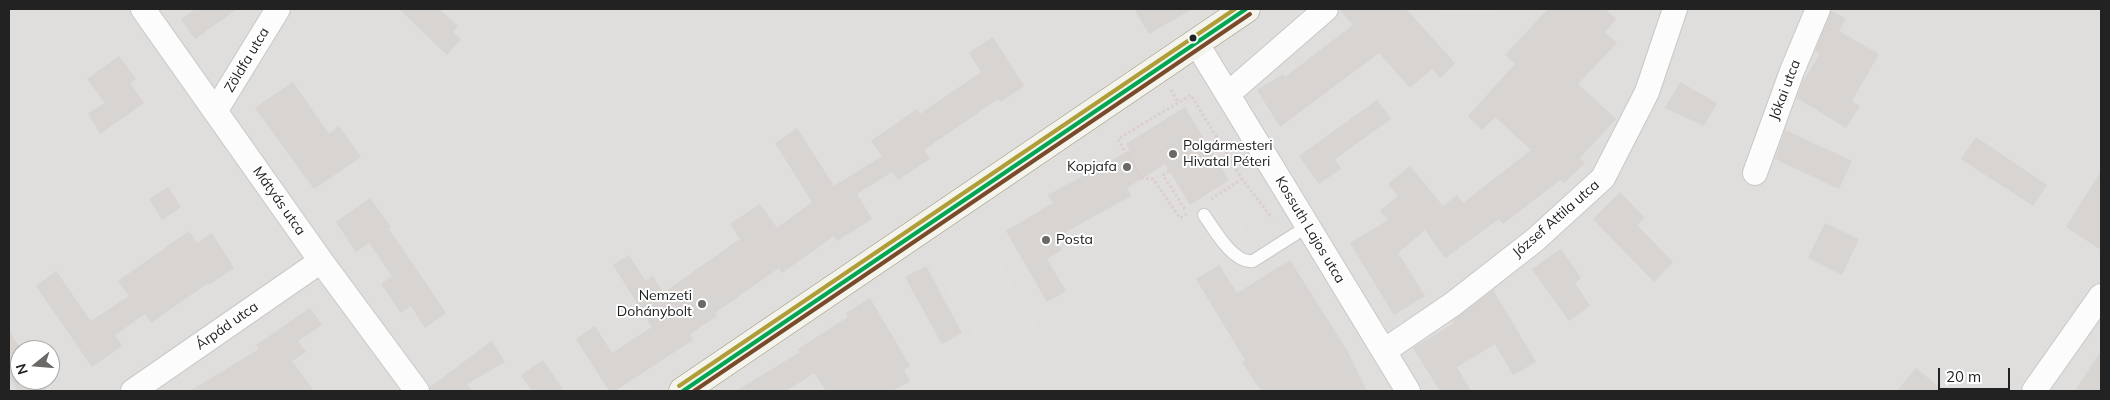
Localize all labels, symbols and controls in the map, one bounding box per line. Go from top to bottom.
street label: Zöldfa utca [221,24,273,96]
unlabelled marker [1188,33,1198,43]
street label: Jókai utca [1766,57,1804,123]
place label: Polgármesteri Hivatal Péteri [1183,138,1273,170]
marker: Polgármesteri Hivatal Péteri [1167,148,1179,160]
place label: Kopjafa [1067,159,1117,175]
marker: Kopjafa [1121,161,1133,173]
street label: Mátyás utca [249,163,309,239]
street label: Kossuth Lajos utca [1271,174,1349,286]
street label: József Attila utca [1509,177,1603,261]
place label: Posta [1056,232,1093,248]
marker: Posta [1040,234,1052,246]
place label: Nemzeti Dohánybolt [617,288,692,321]
street label: Árpád utca [193,298,261,354]
marker: Nemzeti Dohánybolt [696,298,708,310]
north arrow [10,340,60,390]
scale bar [1940,358,2012,390]
text: N [11,361,32,377]
text: 20 m [1946,367,1981,386]

